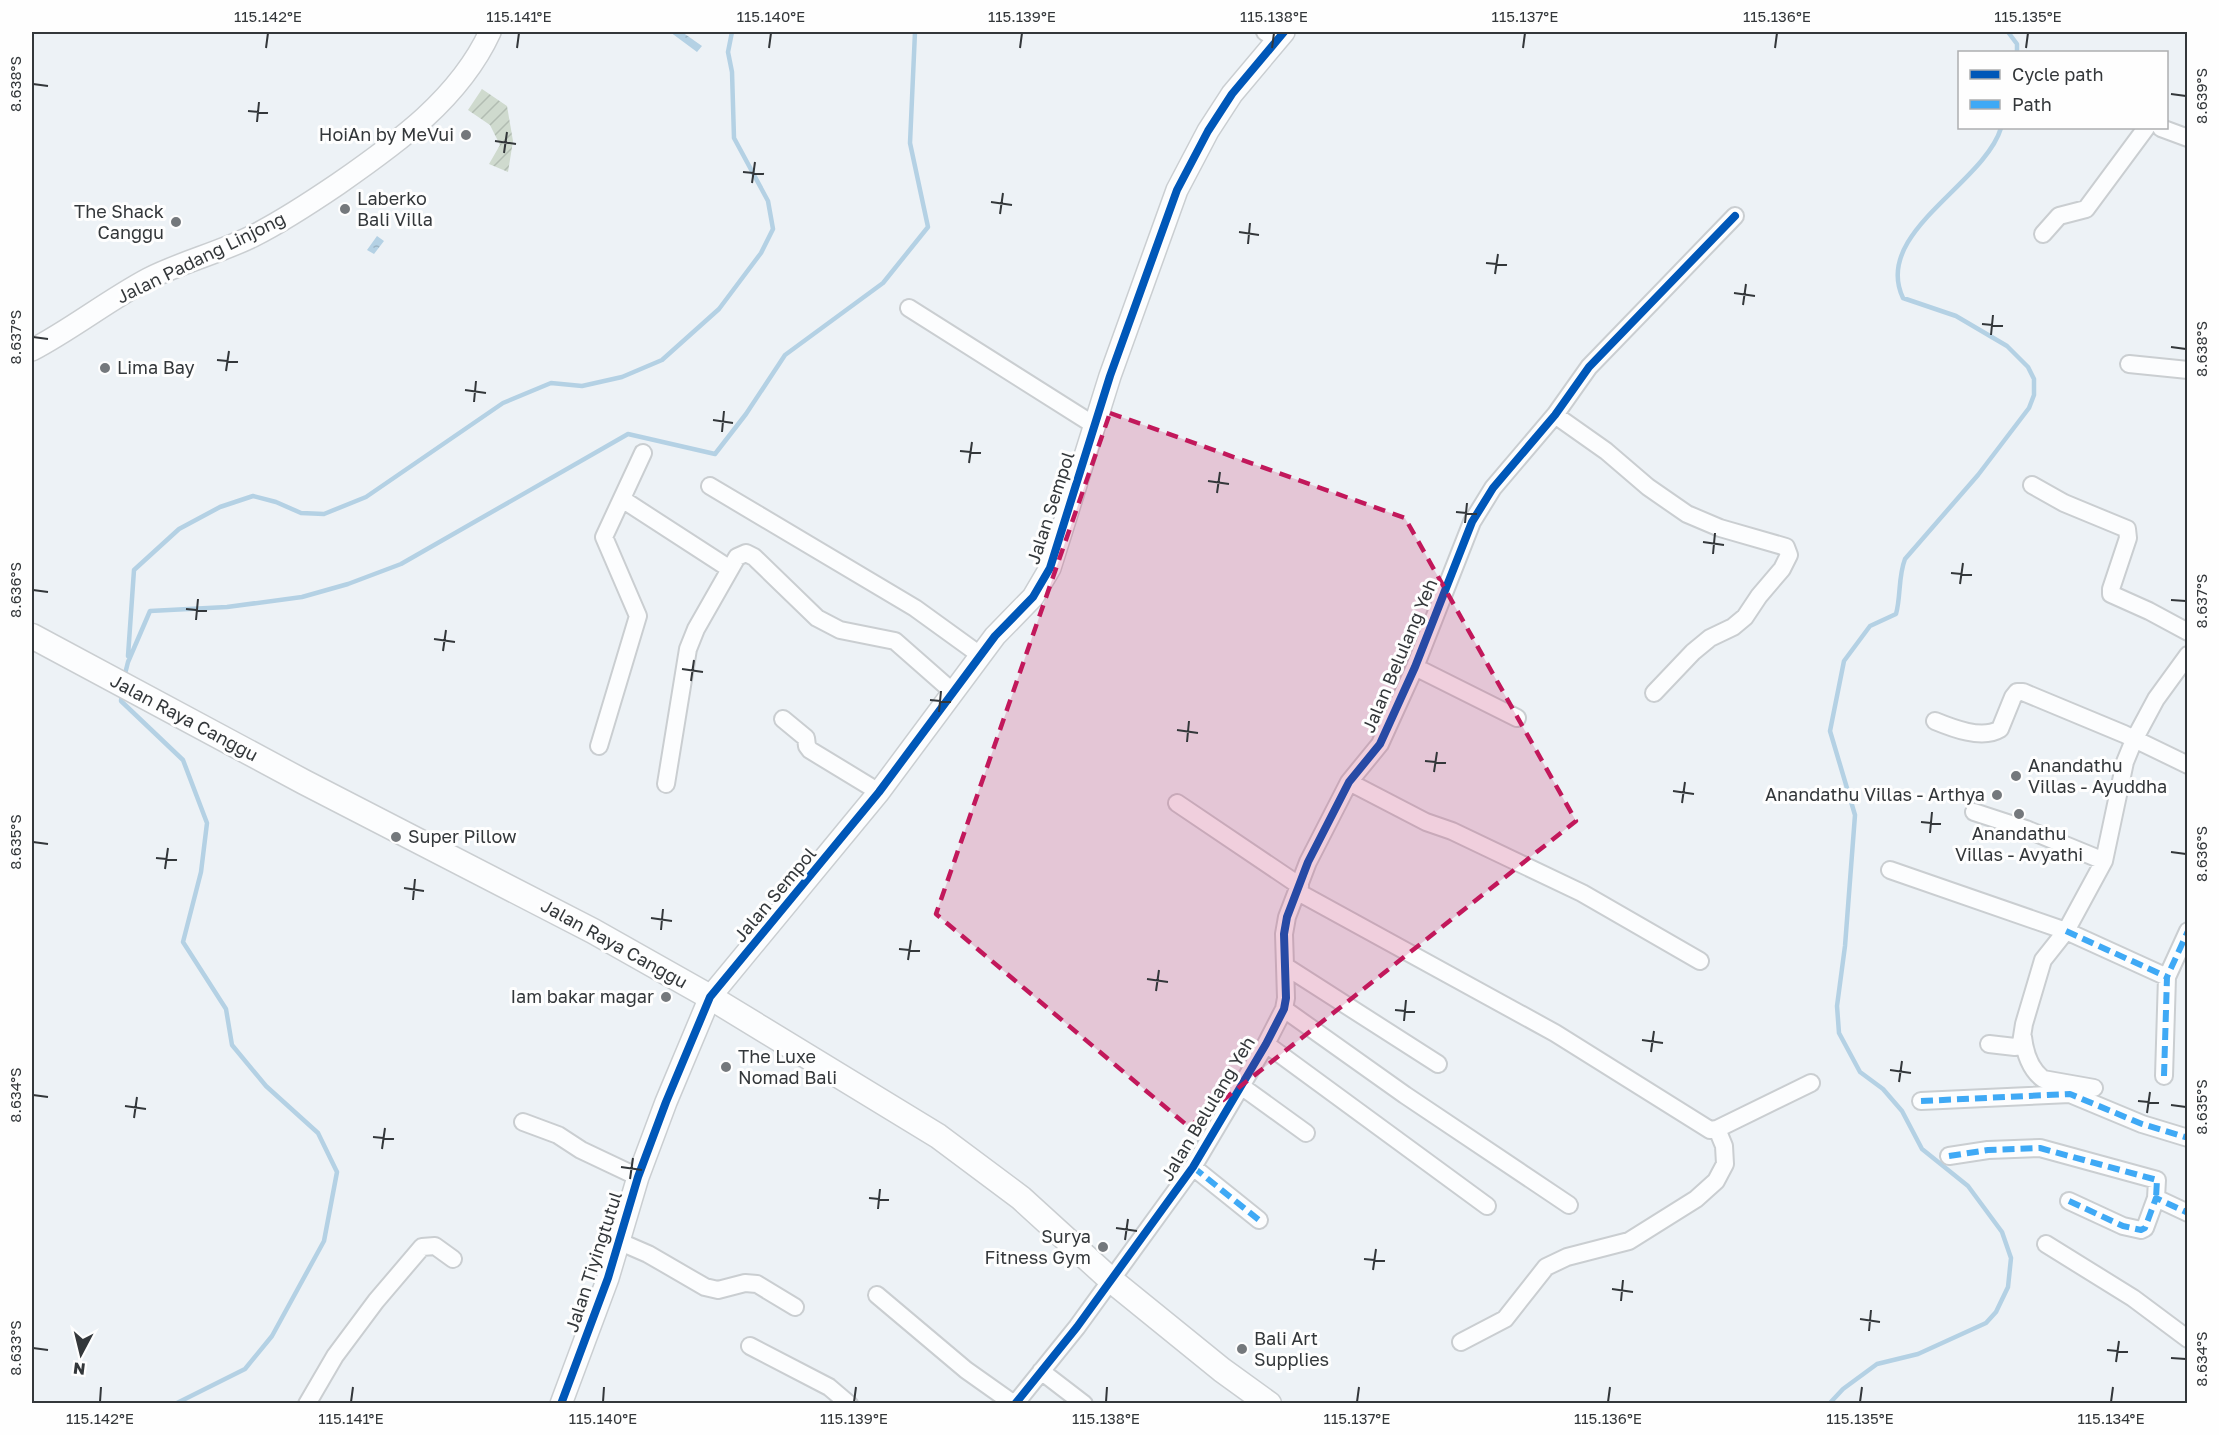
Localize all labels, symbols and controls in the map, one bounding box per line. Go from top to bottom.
text: 115.142°E [234,7,302,25]
text: 115.141°E [486,7,552,25]
text: 115.140°E [737,7,805,25]
text: 115.139°E [988,7,1056,25]
text: 115.138°E [1240,7,1308,25]
text: 115.137°E [1492,7,1558,25]
text: 115.136°E [1743,7,1811,25]
text: 115.135°E [1994,7,2062,25]
legend [1958,51,2168,129]
text: 8.638°S [6,56,24,112]
text: Cycle path [2012,63,2104,85]
text: 8.639°S [2192,68,2210,124]
text: Path [2012,93,2052,115]
place label: HoiAn by MeVui [319,123,454,145]
marker: HoiAn by MeVui [459,128,473,142]
place label: Laberko Bali Villa [357,187,433,230]
place label: The Shack Canggu [74,200,164,243]
marker: Laberko Bali Villa [338,202,352,216]
street label: Jalan Padang Linjong [112,207,289,308]
marker: The Shack Canggu [169,215,183,229]
text: 8.637°S [6,310,24,364]
text: 8.638°S [2192,321,2210,377]
place label: Lima Bay [117,356,195,378]
marker: Lima Bay [98,361,112,375]
street label: Jalan Sempol [1021,448,1079,567]
text: 8.636°S [6,562,24,618]
text: 8.637°S [2192,574,2210,628]
street label: Jalan Belulang Yeh [1357,575,1441,736]
street label: Jalan Raya Canggu [107,669,262,765]
place label: Anandathu Villas - Ayuddha [2028,754,2167,797]
marker: Anandathu Villas - Ayuddha [2009,769,2023,783]
place label: Anandathu Villas - Arthya [1765,783,1985,805]
marker: Anandathu Villas - Arthya [1990,788,2004,802]
marker: Anandathu Villas - Avyathi [2012,807,2026,821]
text: 8.635°S [6,814,24,870]
place label: Anandathu Villas - Avyathi [1955,822,2083,865]
place label: Super Pillow [408,825,517,847]
text: 8.636°S [2192,826,2210,882]
marker: Super Pillow [389,830,403,844]
street label: Jalan Sempol [728,842,820,946]
street label: Jalan Raya Canggu [537,894,692,993]
place label: Iam bakar magar [510,985,654,1007]
marker: Iam bakar magar [659,990,673,1004]
street label: Jalan Belulang Yeh [1155,1032,1259,1185]
place label: The Luxe Nomad Bali [738,1045,837,1088]
marker: The Luxe Nomad Bali [719,1060,733,1074]
text: 8.634°S [6,1067,24,1123]
text: 8.635°S [2192,1079,2210,1135]
street label: Jalan Tiyingtutul [560,1188,626,1335]
place label: Surya Fitness Gym [984,1225,1091,1268]
marker: Surya Fitness Gym [1096,1240,1110,1254]
text: 8.633°S [6,1320,24,1376]
north arrow [51,1324,111,1384]
place label: Bali Art Supplies [1254,1327,1329,1370]
text: 8.634°S [2192,1331,2210,1387]
marker: Bali Art Supplies [1235,1342,1249,1356]
text: N [72,1358,86,1380]
text: 115.142°E [66,1409,134,1427]
text: 115.141°E [318,1409,384,1427]
text: 115.140°E [569,1409,637,1427]
text: 115.139°E [820,1409,888,1427]
text: 115.138°E [1072,1409,1140,1427]
text: 115.137°E [1324,1409,1390,1427]
text: 115.136°E [1574,1409,1642,1427]
text: 115.135°E [1826,1409,1894,1427]
text: 115.134°E [2077,1409,2145,1427]

